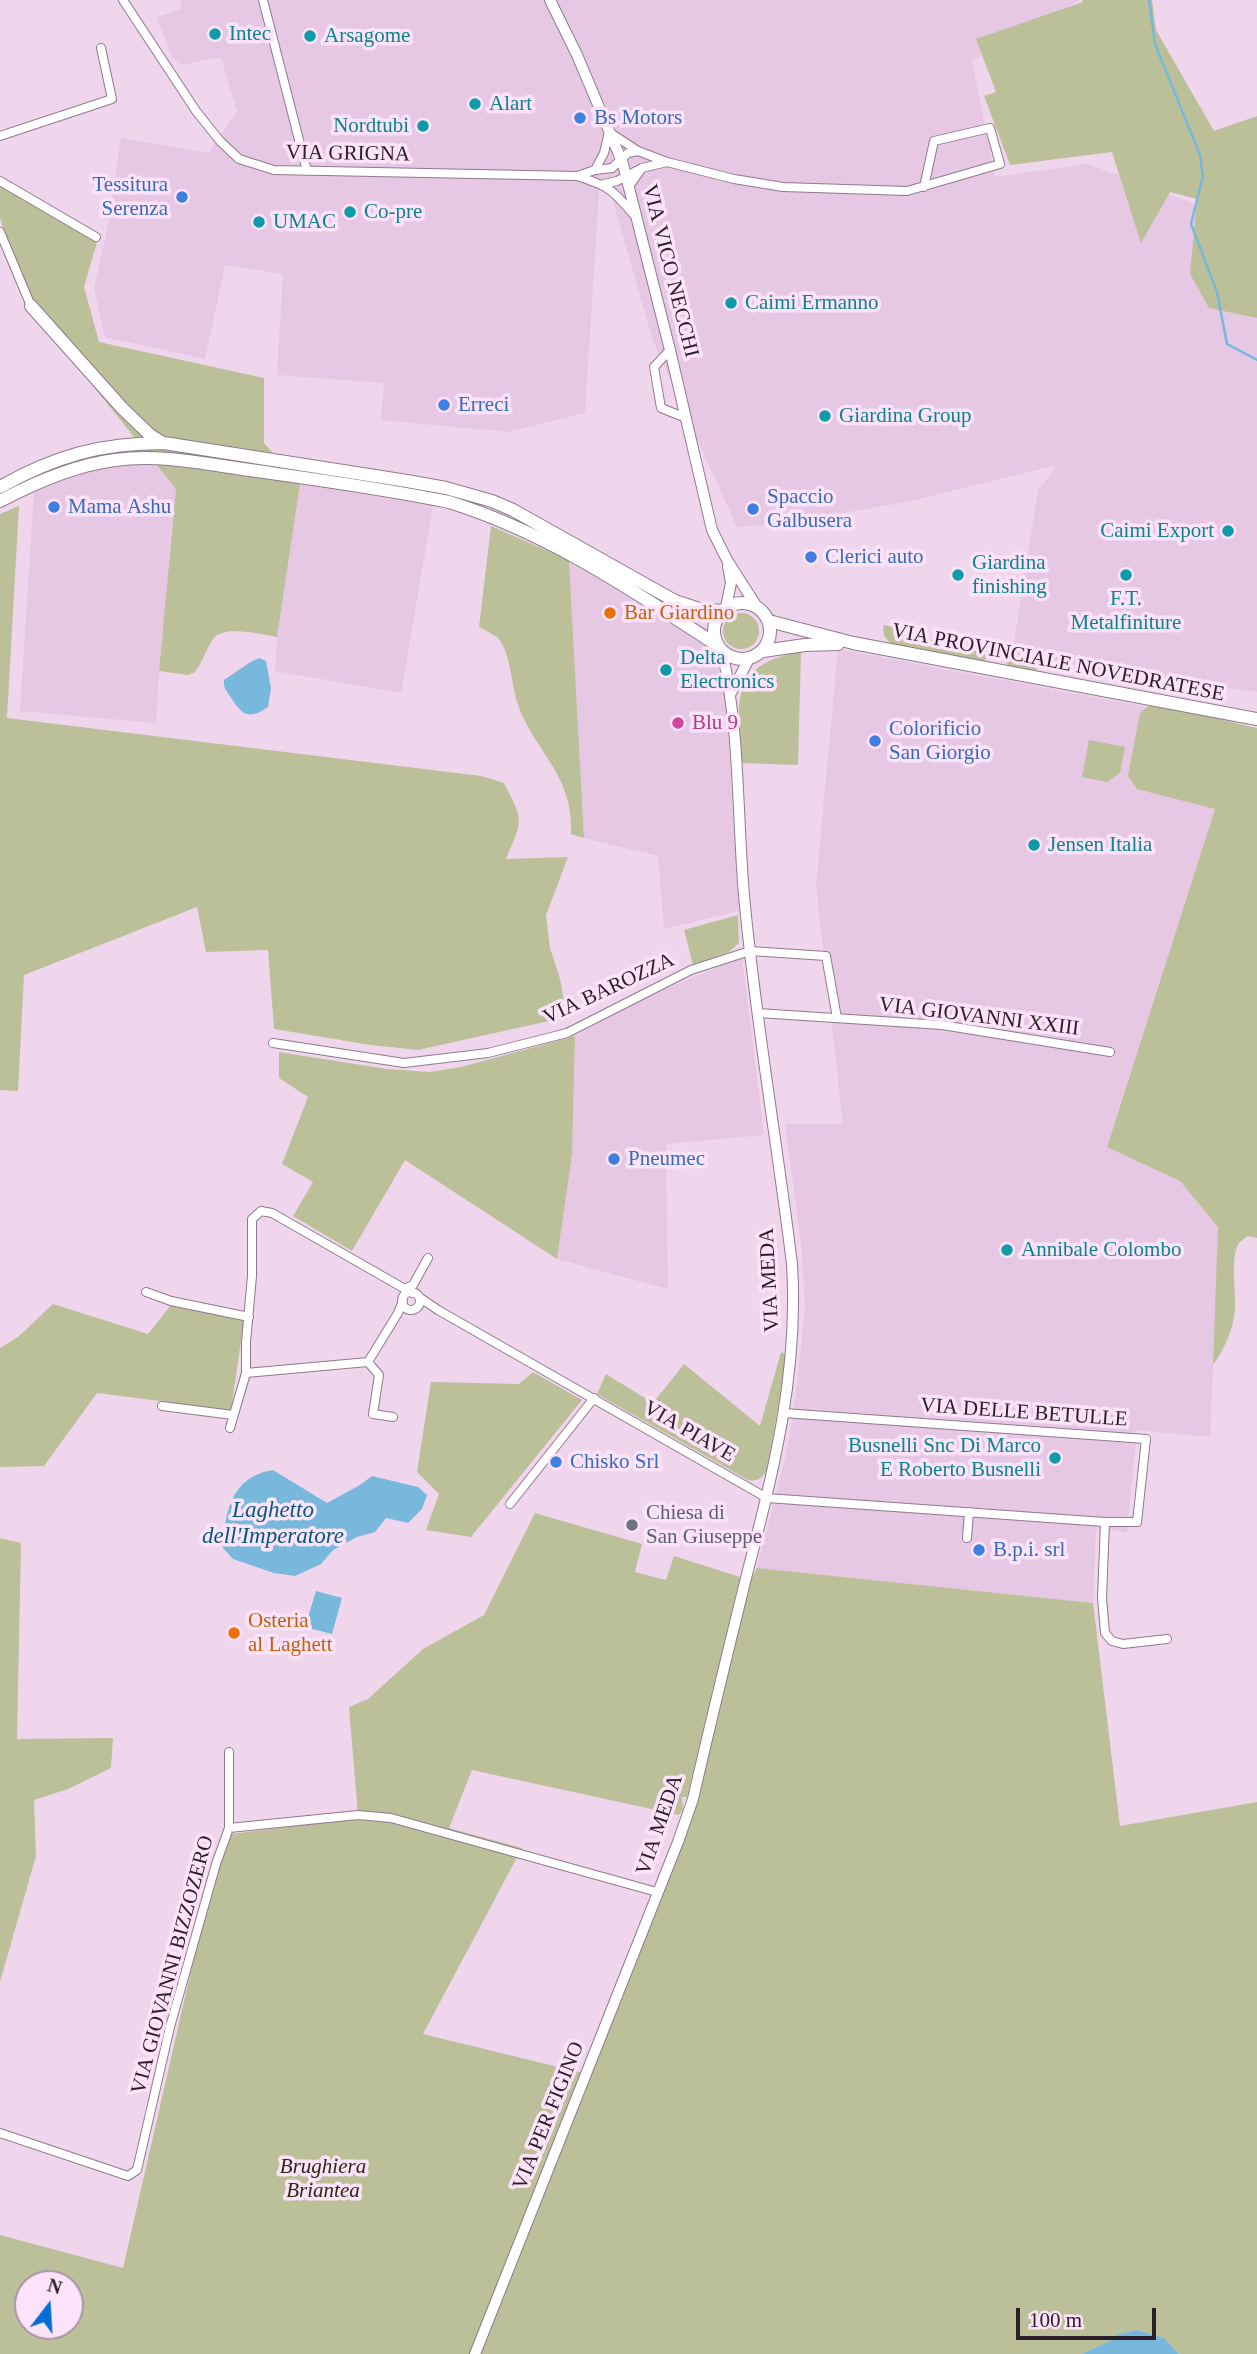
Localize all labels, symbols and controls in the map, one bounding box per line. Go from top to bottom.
place label: Intec [229,21,271,47]
place label: Arsagome [324,23,410,49]
marker: Intec [207,26,223,42]
marker: Arsagome [302,28,318,44]
place label: Alart [489,91,532,117]
marker: Alart [467,96,483,112]
place label: Bs Motors [594,105,682,131]
marker: Bs Motors [572,110,588,126]
place label: Nordtubi [333,113,409,139]
marker: Nordtubi [415,118,431,134]
street label: VIA GRIGNA [286,140,410,168]
place label: Tessitura Serenza [92,172,168,222]
street label: VIA VICO NECCHI [636,182,704,360]
marker: Tessitura Serenza [174,189,190,205]
place label: Co-pre [364,199,422,225]
marker: Co-pre [342,204,358,220]
place label: UMAC [273,209,336,235]
marker: UMAC [251,214,267,230]
place label: Caimi Ermanno [745,290,879,316]
marker: Caimi Ermanno [723,295,739,311]
place label: Erreci [458,392,509,418]
marker: Erreci [436,397,452,413]
place label: Giardina Group [839,403,971,429]
marker: Giardina Group [817,408,833,424]
place label: Spaccio Galbusera [767,484,852,534]
place label: Mama Ashu [68,494,171,520]
marker: Mama Ashu [46,499,62,515]
marker: Spaccio Galbusera [745,501,761,517]
place label: Caimi Export [1100,518,1214,544]
marker: Caimi Export [1220,523,1236,539]
place label: Clerici auto [825,544,924,570]
marker: Clerici auto [803,549,819,565]
place label: Giardina finishing [972,550,1047,600]
marker: Giardina finishing [950,567,966,583]
marker: F.T. Metalfiniture [1118,567,1134,583]
place label: F.T. Metalfiniture [1071,586,1181,636]
place label: Bar Giardino [624,600,734,626]
marker: Bar Giardino [602,605,618,621]
street label: VIA PROVINCIALE NOVEDRATESE [890,618,1226,708]
place label: Delta Electronics [680,645,774,695]
marker: Delta Electronics [658,662,674,678]
place label: Blu 9 [692,710,738,736]
marker: Blu 9 [670,715,686,731]
place label: Colorificio San Giorgio [889,716,991,766]
marker: Colorificio San Giorgio [867,733,883,749]
place label: Jensen Italia [1048,832,1152,858]
marker: Jensen Italia [1026,837,1042,853]
street label: VIA BAROZZA [539,948,679,1030]
street label: VIA GIOVANNI XXIII [878,992,1080,1042]
place label: Pneumec [628,1146,705,1172]
marker: Pneumec [606,1151,622,1167]
street label: VIA MEDA [755,1227,785,1333]
place label: Annibale Colombo [1021,1237,1181,1263]
marker: Annibale Colombo [999,1242,1015,1258]
street label: VIA DELLE BETULLE [920,1393,1128,1433]
street label: VIA PIAVE [639,1396,739,1468]
place label: Busnelli Snc Di Marco E Roberto Busnelli [848,1433,1041,1483]
place label: Chisko Srl [570,1449,659,1475]
marker: Busnelli Snc Di Marco E Roberto Busnelli [1047,1450,1063,1466]
marker: Chisko Srl [548,1454,564,1470]
water label: Laghetto dell'Imperatore [202,1497,344,1551]
place label: Chiesa di San Giuseppe [646,1500,762,1550]
marker: Chiesa di San Giuseppe [624,1517,640,1533]
place label: B.p.i. srl [993,1537,1065,1563]
marker: B.p.i. srl [971,1542,987,1558]
place label: Osteria al Laghett [248,1608,333,1658]
marker: Osteria al Laghett [226,1625,242,1641]
street label: VIA MEDA [631,1772,689,1878]
street label: VIA GIOVANNI BIZZOZERO [126,1833,220,2097]
street label: VIA PER FIGINO [508,2038,590,2194]
park label: Brughiera Briantea [280,2154,366,2204]
north arrow [14,2270,84,2340]
text: N [45,2274,64,2298]
scale bar [1019,2294,1159,2338]
text: 100 m [1029,2308,1082,2332]

